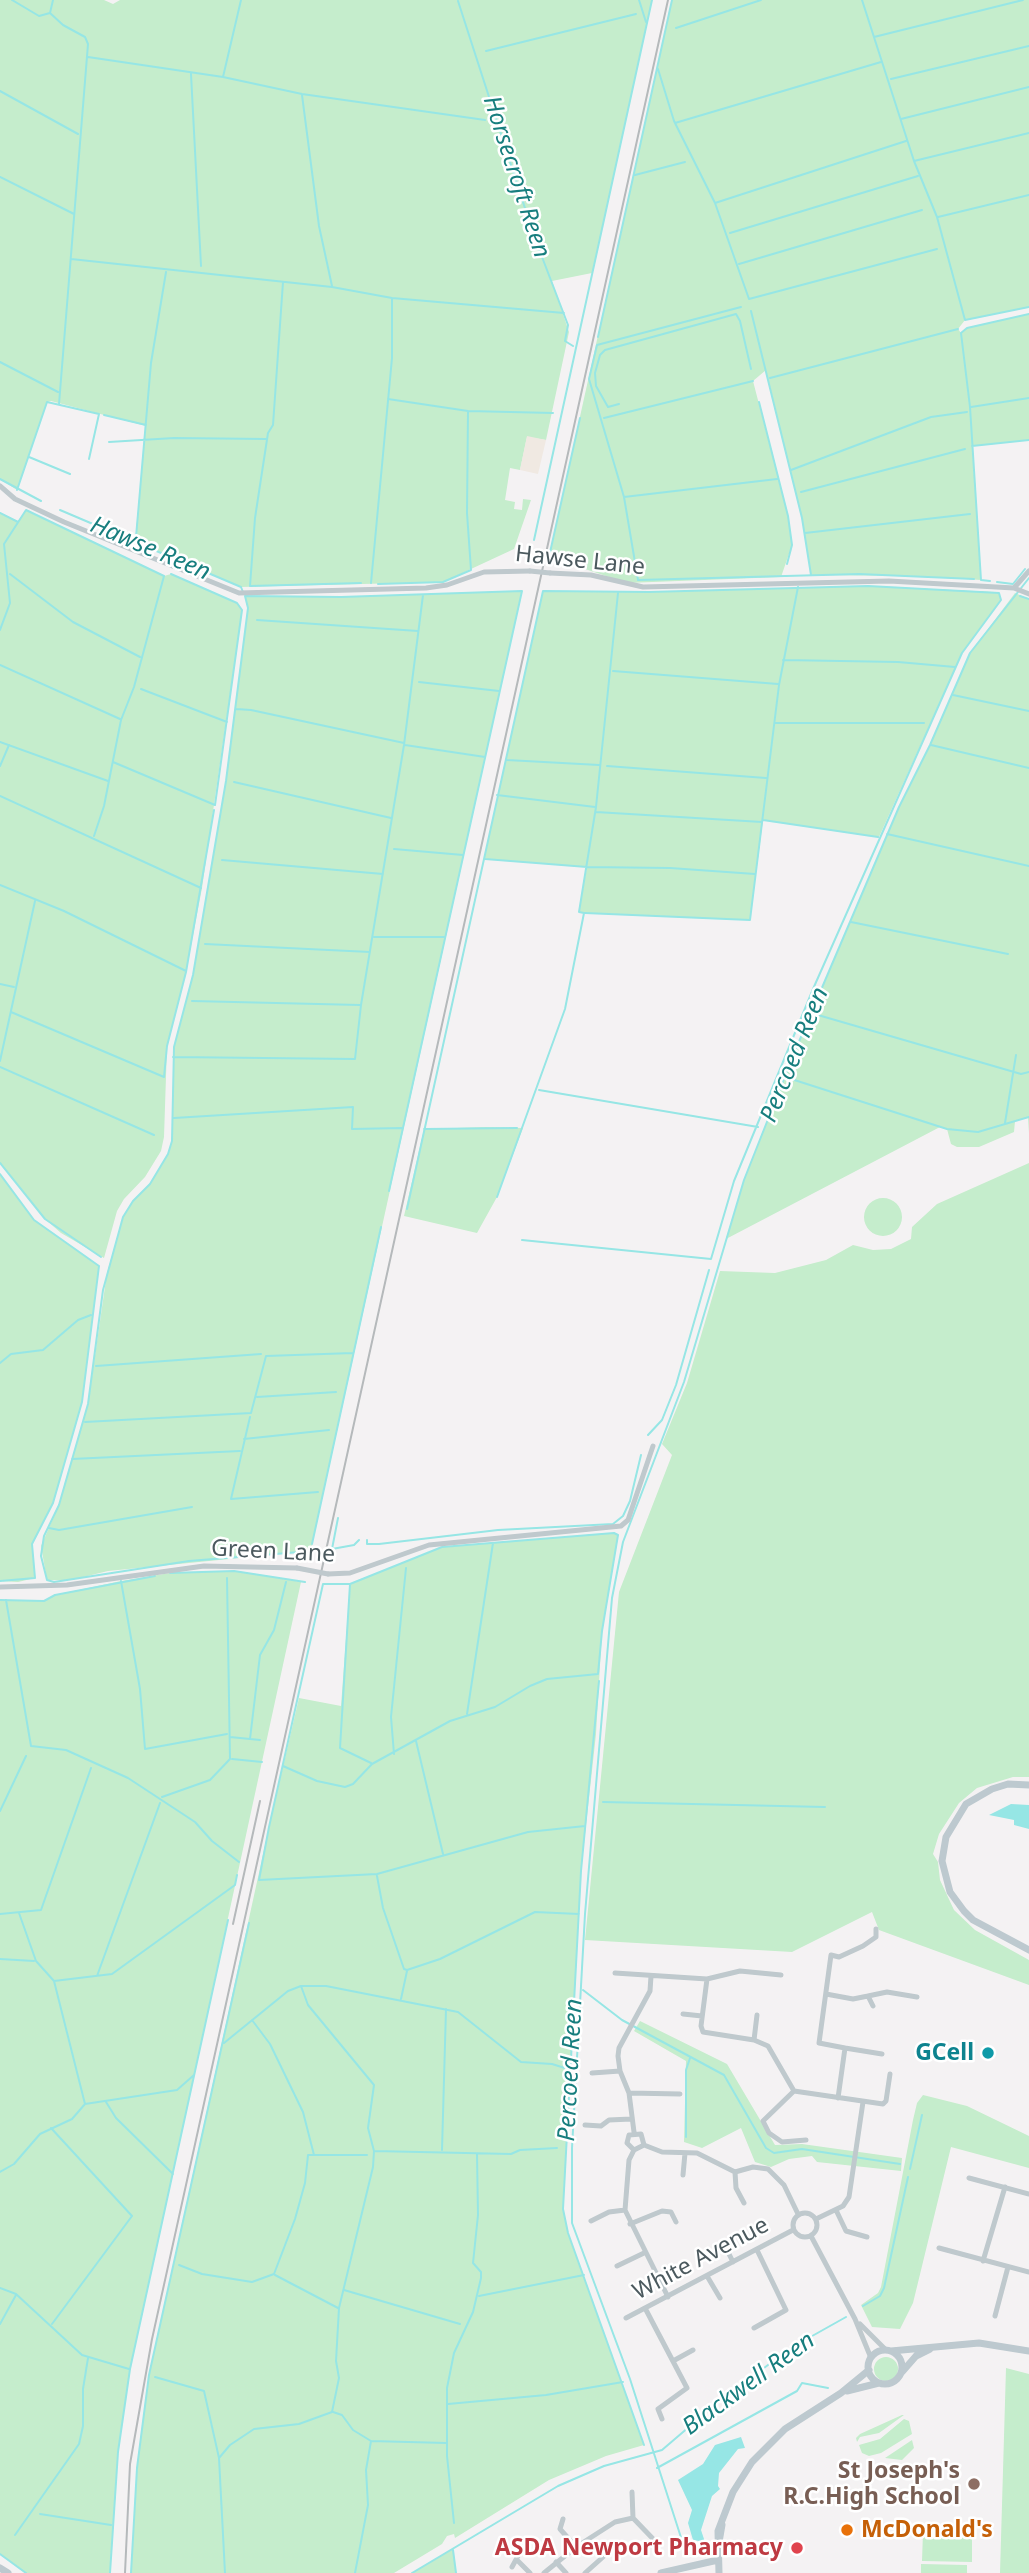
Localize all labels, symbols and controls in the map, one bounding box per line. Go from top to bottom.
water label: Horsecroft Reen [476,92,556,262]
water label: Hawse Reen [86,511,214,587]
street label: Hawse Lane [514,540,646,582]
water label: Percoed Reen [755,983,835,1127]
street label: Green Lane [210,1535,336,1569]
water label: Percoed Reen [553,1998,589,2142]
place label: GCell [915,2039,974,2067]
marker: GCell [980,2045,996,2061]
street label: White Avenue [629,2212,773,2306]
water label: Blackwell Reen [677,2326,821,2442]
place label: St Joseph's R.C.High School [783,2457,960,2511]
marker: St Joseph's R.C.High School [966,2476,982,2492]
place label: McDonald's [861,2516,993,2544]
marker: McDonald's [839,2522,855,2538]
place label: ASDA Newport Pharmacy [495,2534,783,2562]
marker: ASDA Newport Pharmacy [789,2540,805,2556]

